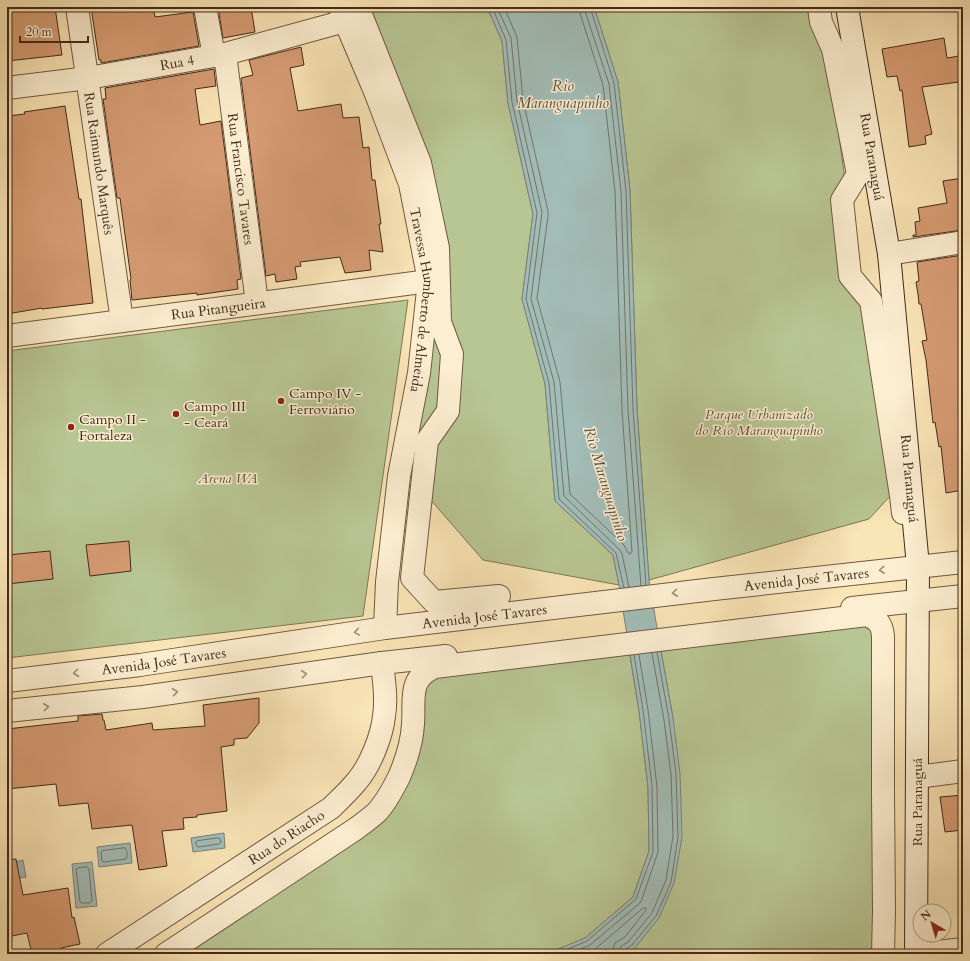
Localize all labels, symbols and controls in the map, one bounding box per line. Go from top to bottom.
scale bar [20,18,88,44]
text: 20 m [26,24,53,40]
street label: Rua 4 [158,50,196,75]
water label: Rio Maranguapinho [517,76,609,113]
street label: Rua Raimundo Marquês [80,91,119,236]
street label: Rua Francisco Tavares [223,112,259,246]
street label: Rua Paranaguá [856,112,889,202]
street label: Travessa Humberto de Almeida [405,206,439,394]
street label: Rua Pitangueira [170,293,267,324]
place label: Campo IV - Ferroviário [289,384,361,419]
marker: Campo IV - Ferroviário [276,396,286,406]
place label: Campo III - Ceará [184,397,246,432]
park label: Parque Urbanizado do Rio Maranguapinho [695,405,823,440]
marker: Campo III - Ceará [171,409,181,419]
place label: Campo II - Fortaleza [79,410,146,445]
marker: Campo II - Fortaleza [66,422,76,432]
water label: Rio Maranguapinho [579,424,633,544]
street label: Rua Paranaguá [896,434,923,523]
park label: Arena WA [197,469,258,488]
street label: Avenida José Tavares [743,563,870,595]
one-way arrow [879,565,886,574]
one-way arrow [672,589,678,598]
street label: Avenida José Tavares [421,599,548,633]
one-way arrow [354,627,360,636]
street label: Avenida José Tavares [100,643,227,679]
one-way arrow [73,668,79,677]
one-way arrow [301,670,307,679]
one-way arrow [172,688,178,697]
one-way arrow [43,702,49,711]
street label: Rua Paranaguá [908,758,927,846]
street label: Rua do Riacho [244,805,328,869]
north arrow [912,903,952,943]
text: N [918,906,935,924]

